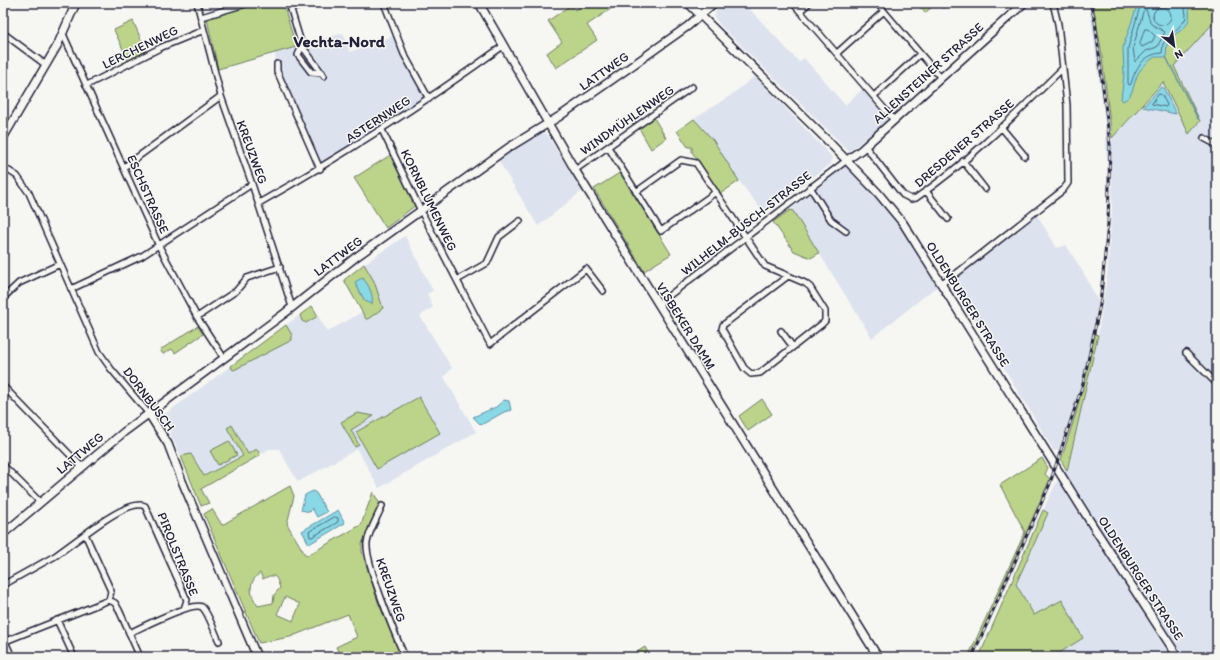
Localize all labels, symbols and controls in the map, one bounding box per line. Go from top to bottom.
street label: ALLENSTEINER STRASSE [870,19,986,127]
street label: LERCHENWEG [100,22,180,72]
north arrow [1154,26,1194,66]
district label: Vechta-Nord [293,31,386,51]
text: N [1172,47,1185,62]
street label: LATTWEG [576,49,632,93]
street label: WINDMÜHLENWEG [577,81,677,158]
street label: ASTERNWEG [343,92,413,146]
street label: DRESDENER STRASSE [911,96,1017,190]
street label: KREUZWEG [234,118,270,186]
street label: KORNBLUMENWEG [398,147,460,253]
street label: ESCHSTRASSE [124,152,172,236]
street label: WILHELM-BUSCH-STRASSE [678,168,814,278]
street label: LATTWEG [311,233,365,279]
street label: OLDENBURGER STRASSE [923,239,1013,369]
street label: VISBEKER DAMM [653,280,719,372]
street label: DORNBUSCH [120,364,178,434]
street label: LATTWEG [53,429,107,477]
street label: PIROLSTRASSE [154,510,202,598]
street label: OLDENBURGER STRASSE [1095,513,1187,643]
street label: KREUZWEG [373,556,409,624]

